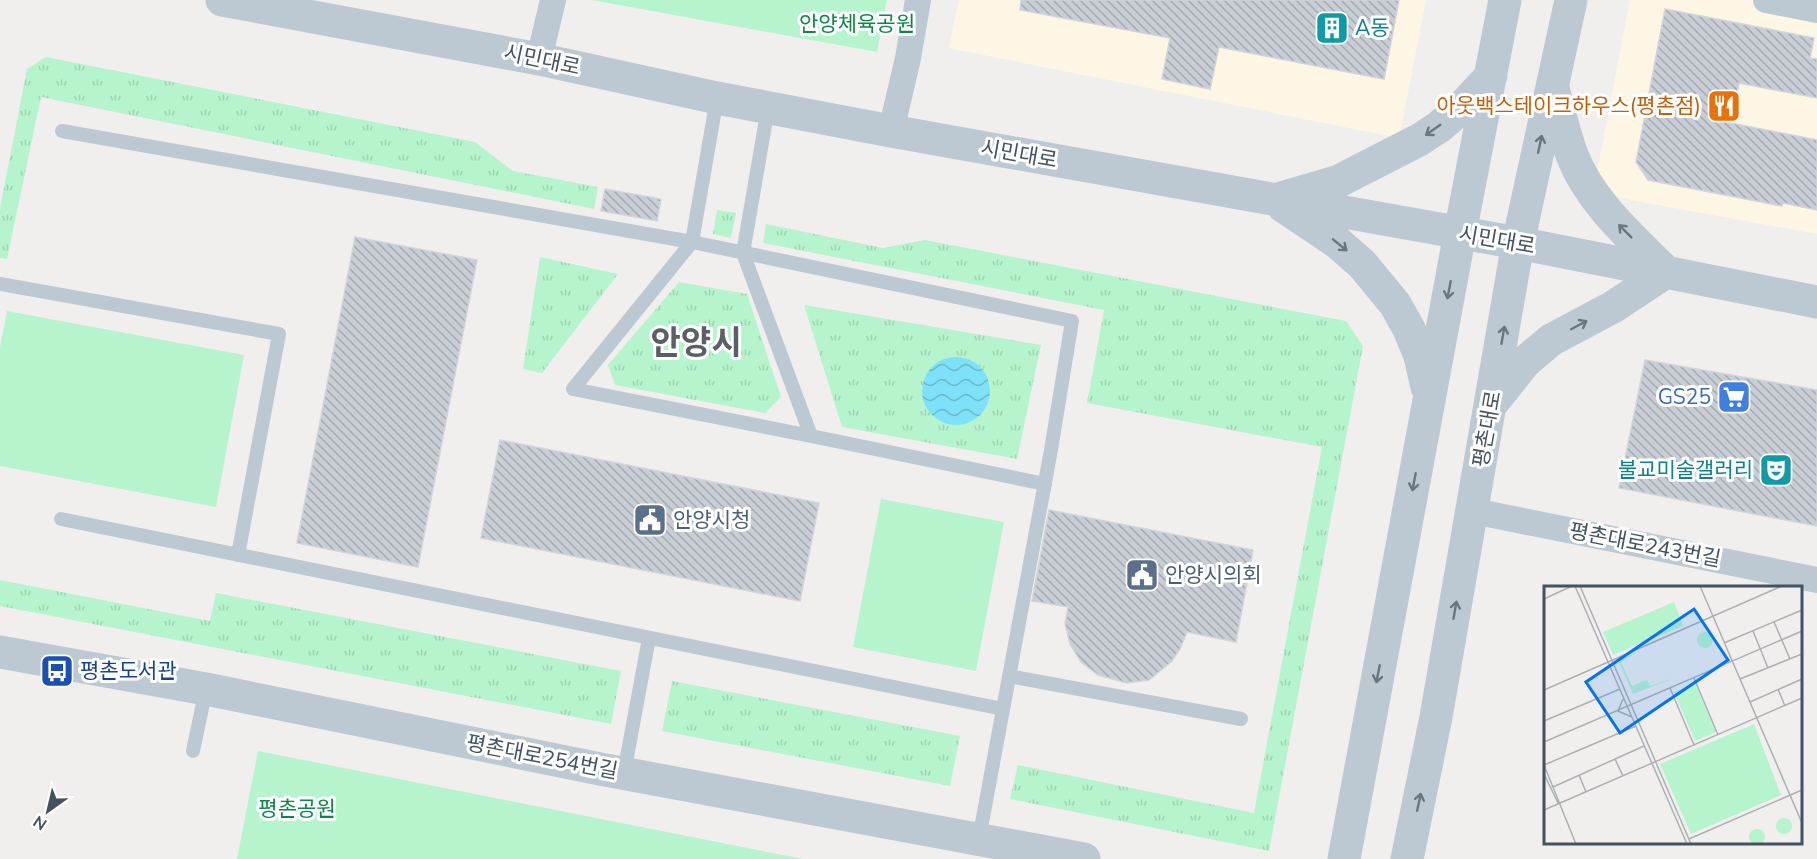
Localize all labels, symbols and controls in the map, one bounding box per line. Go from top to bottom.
park label: 안양체육공원 [799,10,915,38]
building icon: A동 [1314,10,1350,46]
place label: A동 [1355,14,1390,42]
street label: 시민대로 [501,38,583,82]
restaurant icon: 아웃백스테이크하우스(평촌점) [1706,88,1742,124]
place label: 아웃백스테이크하우스(평촌점) [1437,92,1701,120]
one-way arrow [1425,124,1442,136]
street label: 시민대로 [979,134,1059,174]
one-way arrow [1534,134,1546,153]
street label: 시민대로 [1457,220,1537,260]
one-way arrow [1617,224,1632,238]
one-way arrow [1331,239,1347,252]
one-way arrow [1443,280,1454,299]
one-way arrow [1569,318,1587,330]
district label: 안양시 [650,321,742,366]
one-way arrow [1497,326,1508,345]
supermarket icon: GS25 [1716,379,1752,415]
place label: GS25 [1658,383,1711,411]
street label: 평촌대로 [1467,389,1507,469]
theatre icon: 불교미술갤러리 [1758,452,1794,488]
place label: 불교미술갤러리 [1618,456,1753,484]
one-way arrow [1408,471,1419,491]
public building icon: 안양시청 [632,502,668,538]
place label: 안양시청 [673,506,750,534]
street label: 평촌대로243번길 [1567,517,1723,573]
public building icon: 안양시의회 [1124,557,1160,593]
place label: 안양시의회 [1165,561,1262,589]
inset map [1544,586,1802,844]
one-way arrow [1450,601,1461,620]
bus stop icon: 평촌도서관 [39,653,75,689]
place label: 평촌도서관 [80,657,177,685]
one-way arrow [1372,663,1383,683]
street label: 평촌대로254번길 [464,729,620,785]
north arrow [18,781,78,841]
one-way arrow [1414,792,1425,812]
park label: 평촌공원 [258,795,336,823]
text: N [29,810,51,835]

